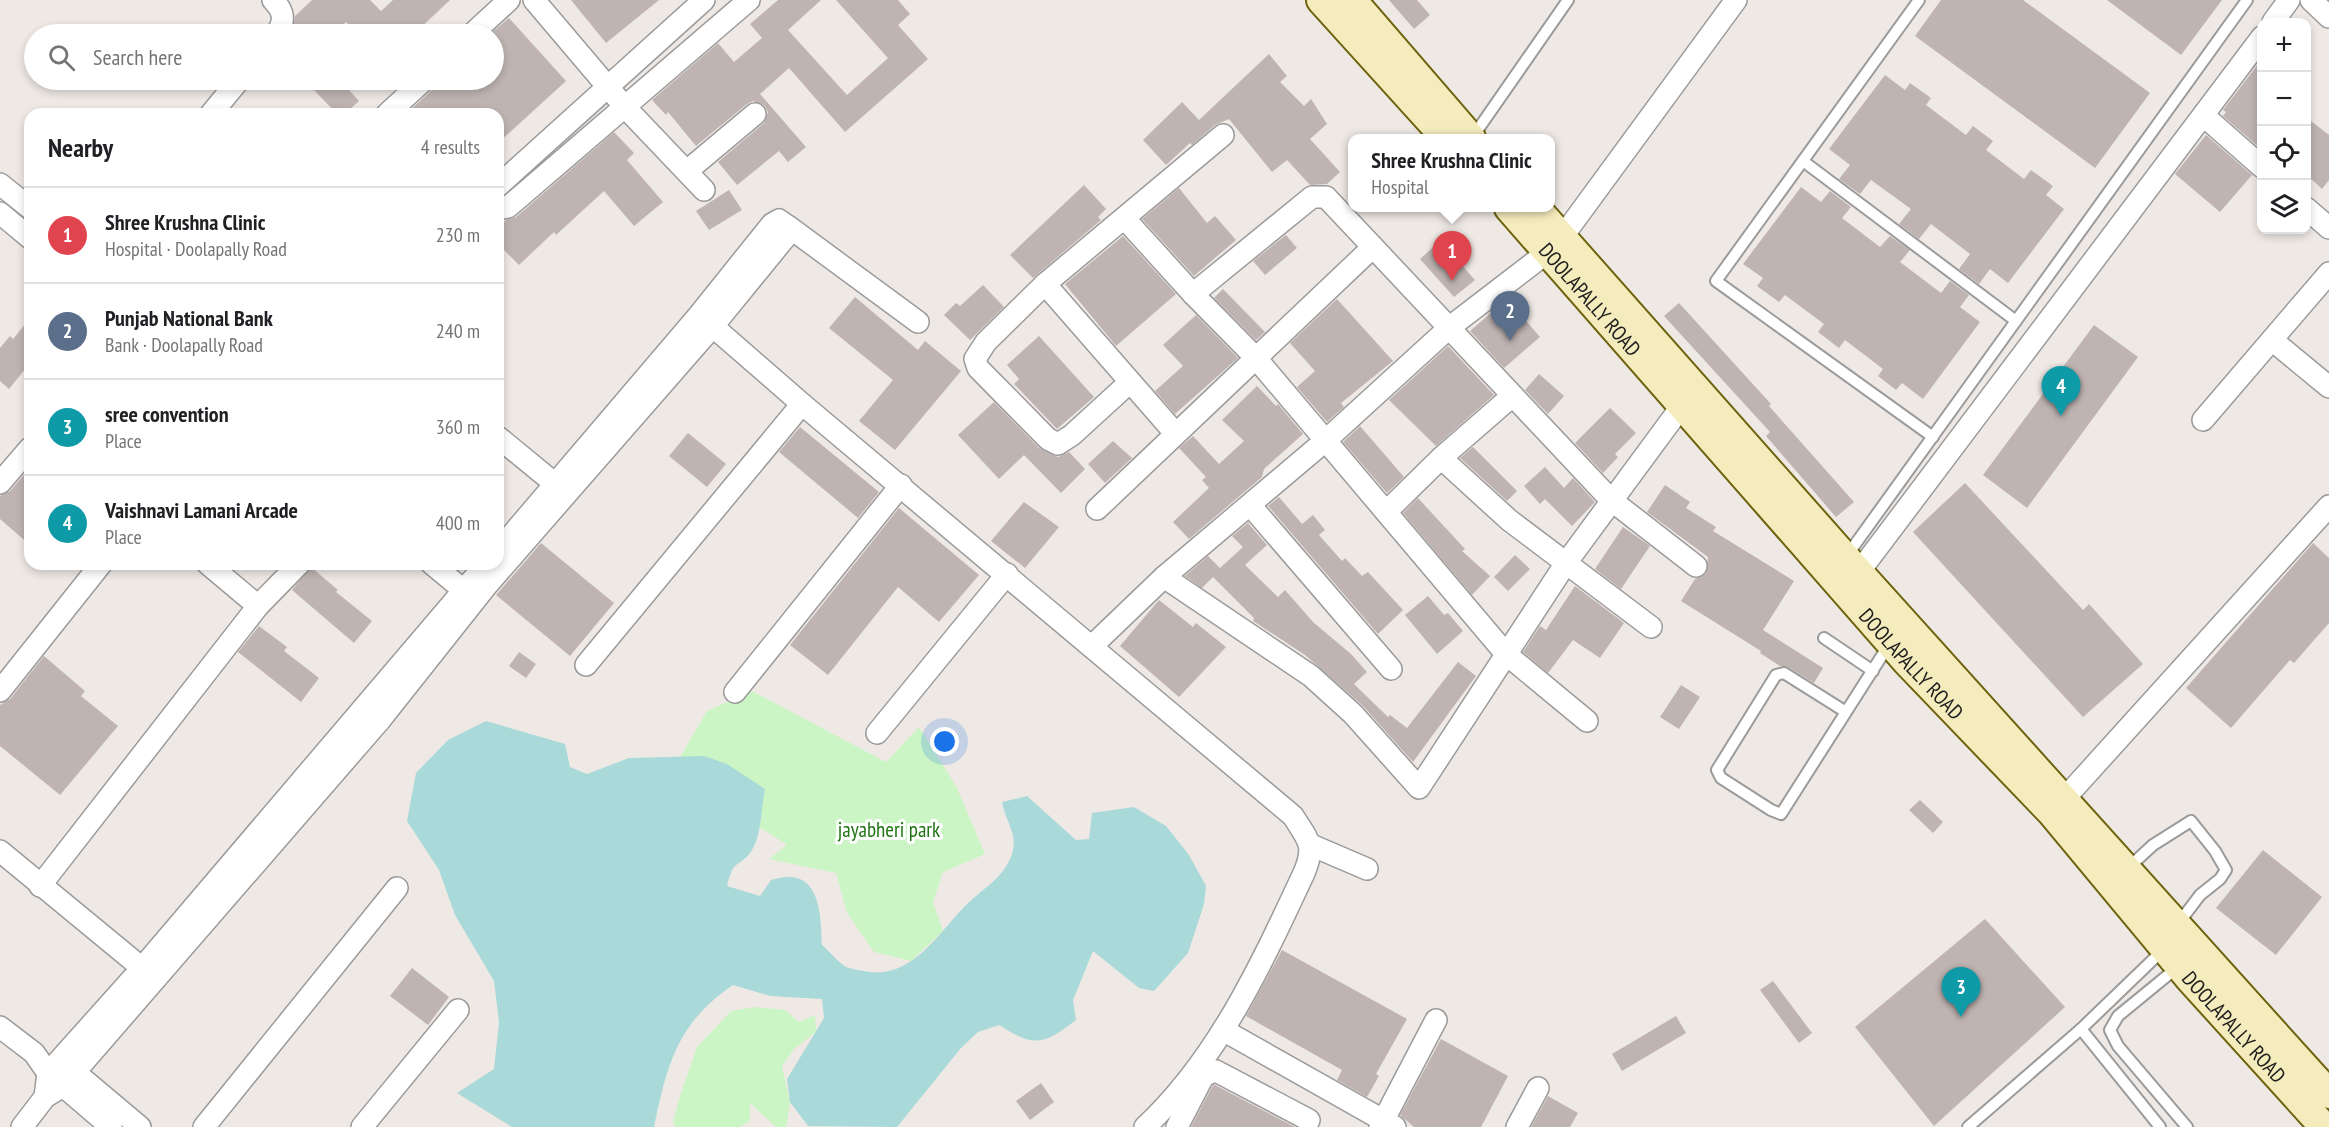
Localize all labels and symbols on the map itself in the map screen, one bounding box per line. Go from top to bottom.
pin: 1 [1432,232,1472,281]
street label: DOOLAPALLY ROAD [1533,237,1647,362]
pin: 2 [1490,292,1530,341]
pin: 4 [2042,366,2080,416]
street label: DOOLAPALLY ROAD [1853,603,1969,725]
your location [930,727,959,756]
park label: jayabheri park [838,816,940,843]
street label: DOOLAPALLY ROAD [2176,965,2292,1089]
pin: 3 [1942,968,1980,1017]

